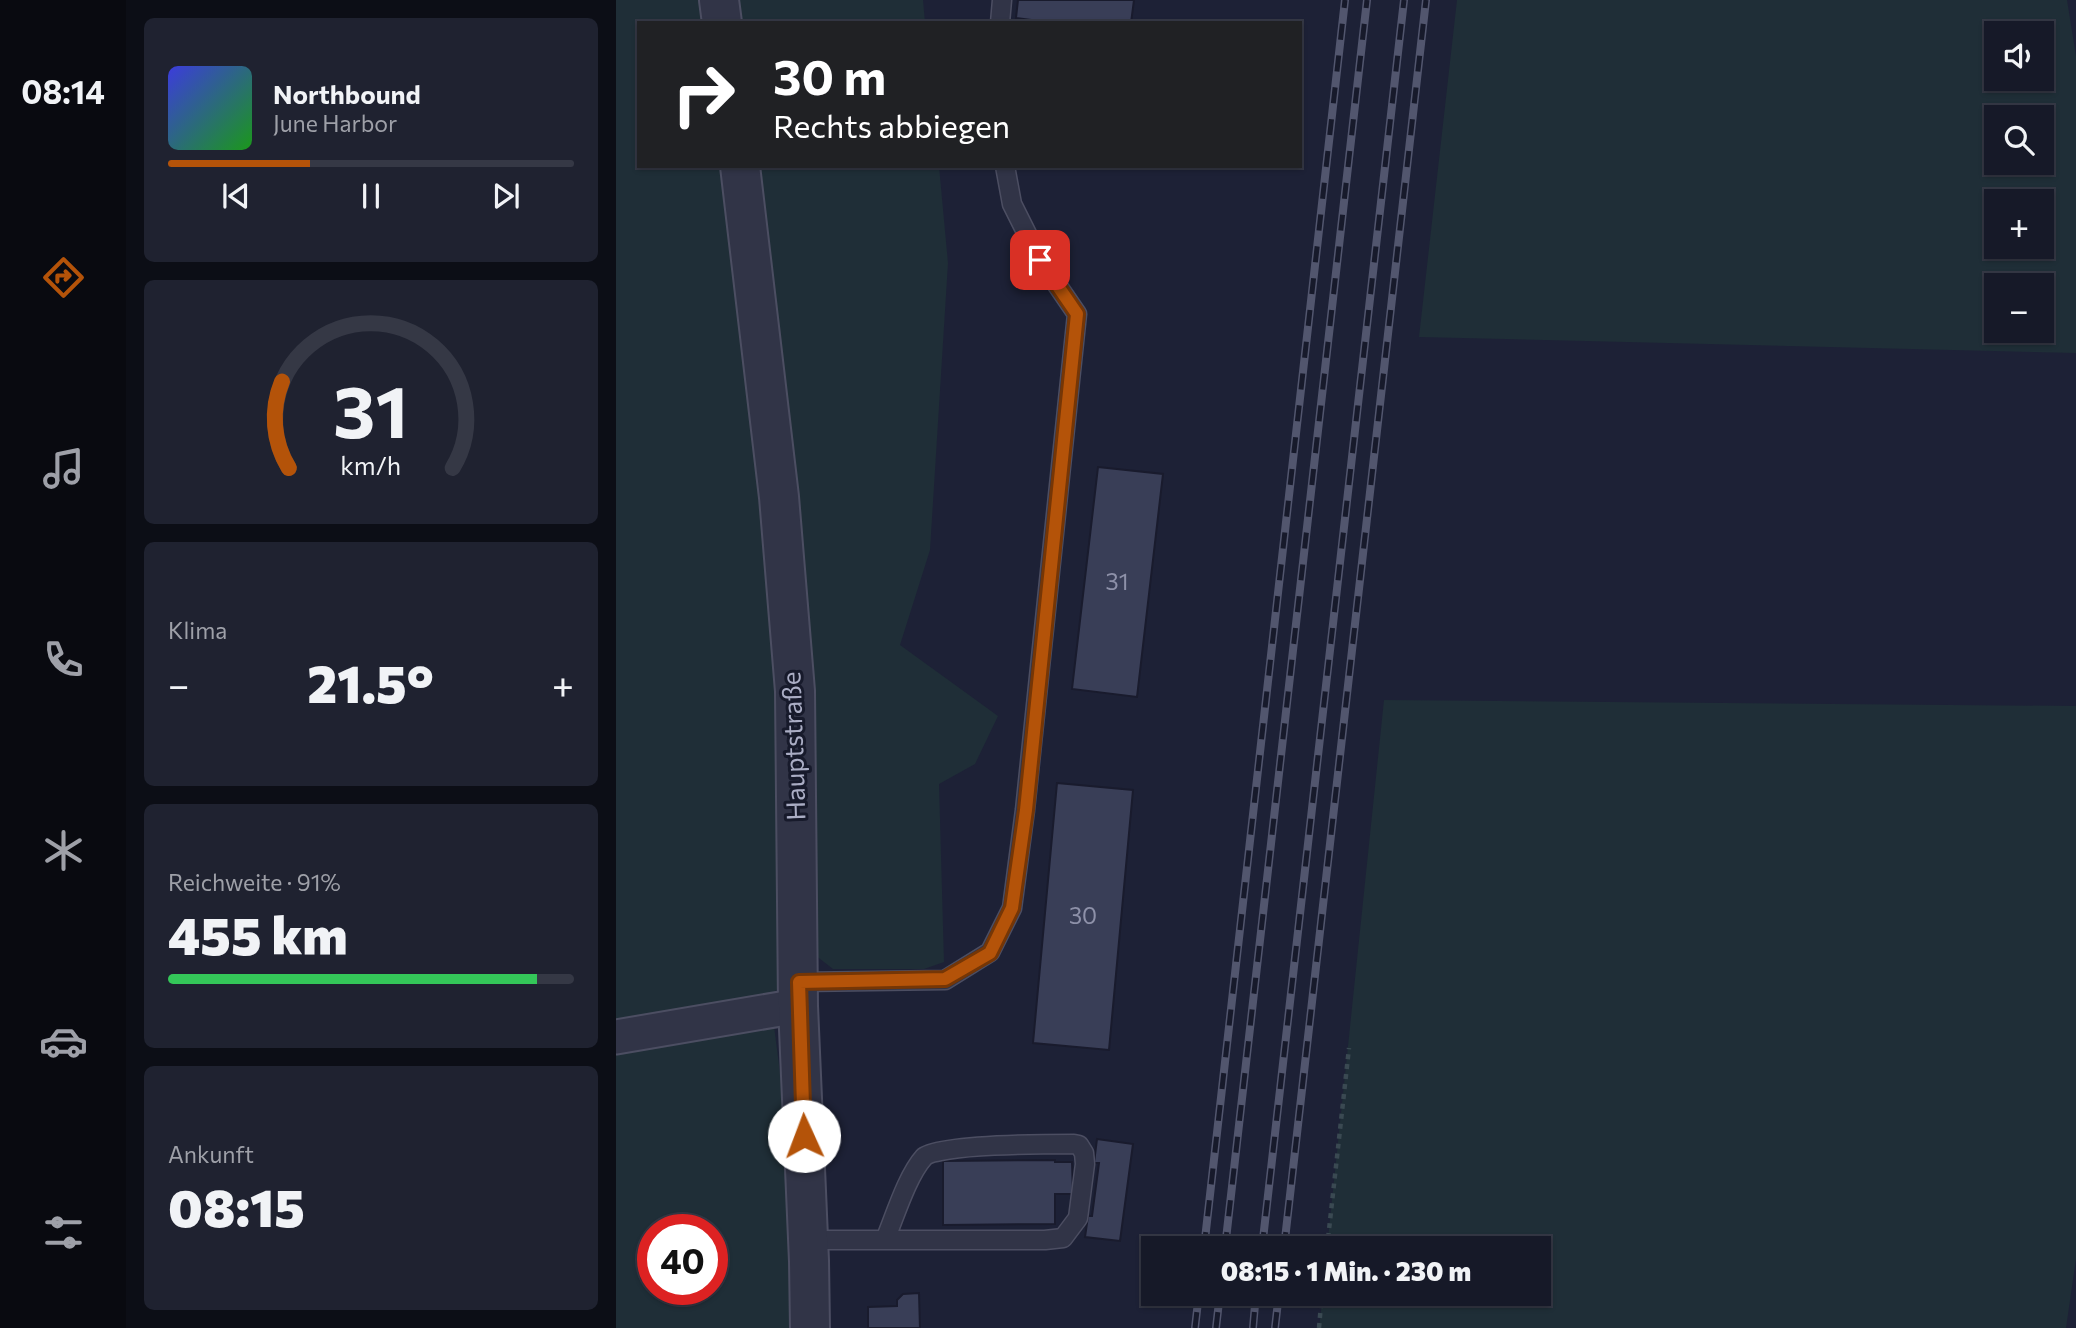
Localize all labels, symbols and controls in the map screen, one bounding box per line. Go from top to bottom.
map controls [1984,21,2054,343]
button: sound [1984,21,2054,91]
text: 30 m [773,45,886,105]
icon: right [658,49,749,140]
text: 08:14 [21,71,105,111]
text: Northbound [273,78,421,109]
text: Rechts abbiegen [773,105,1010,145]
button: search [1984,105,2054,175]
text: June Harbor [273,109,397,137]
icon: previous [217,177,255,215]
icon: pause [352,177,390,215]
icon: next [487,177,525,215]
button: + [1984,189,2054,259]
pin [1010,230,1070,290]
icon: arrive [1021,241,1059,279]
icon: directions [39,253,88,302]
button: − [1984,273,2054,343]
text: 31 [333,364,409,453]
icon: music [39,444,88,493]
text: km/h [341,450,401,480]
house number: 31 [1106,567,1128,595]
text: Klima [168,616,227,644]
icon: phone [39,635,88,684]
text: 21.5° [307,650,434,714]
text: − [168,660,190,707]
text: + [552,660,574,707]
street label: Hauptstraße [774,671,811,821]
icon: climate [39,826,88,875]
text: Reichweite · 91% [168,868,341,896]
house number: 30 [1069,901,1097,929]
text: 455 km [168,902,348,966]
icon: car [39,1017,88,1066]
position arrow [767,1099,841,1173]
text: Ankunft [168,1140,254,1168]
text: 08:15 [168,1174,305,1238]
icon: filters [39,1208,88,1257]
speed limit sign: 40 [637,1214,728,1305]
text: 08:15 · 1 Min. · 230 m [1221,1255,1471,1286]

